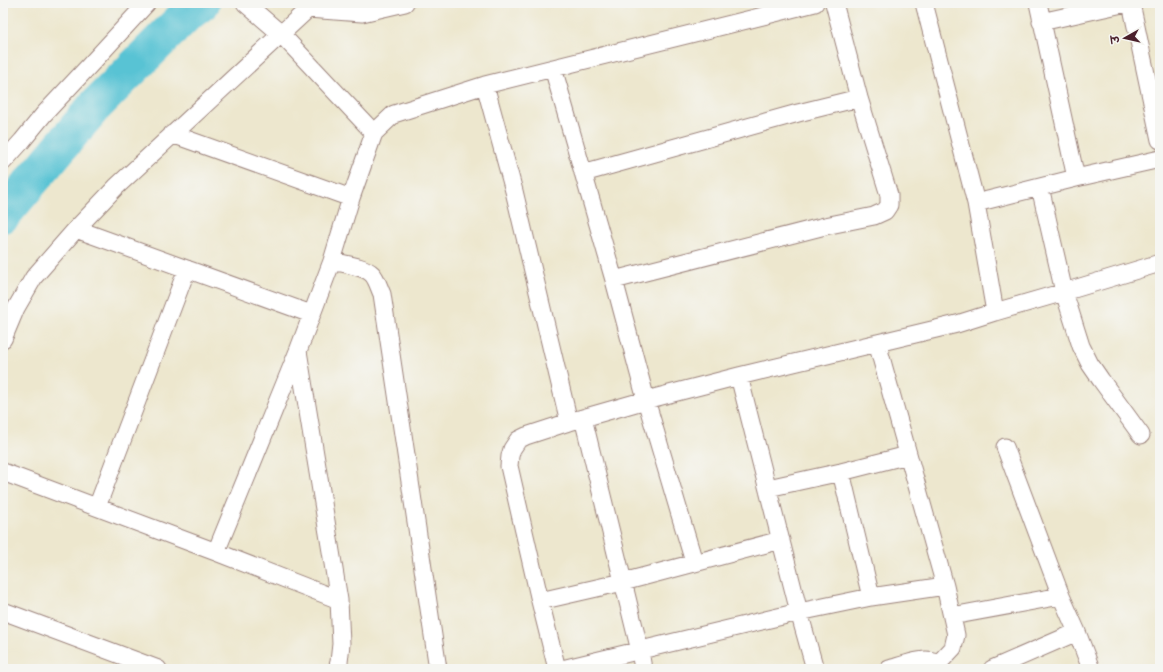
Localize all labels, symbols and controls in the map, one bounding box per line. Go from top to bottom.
north arrow [1105,18,1145,58]
text: उ [1105,33,1124,45]

